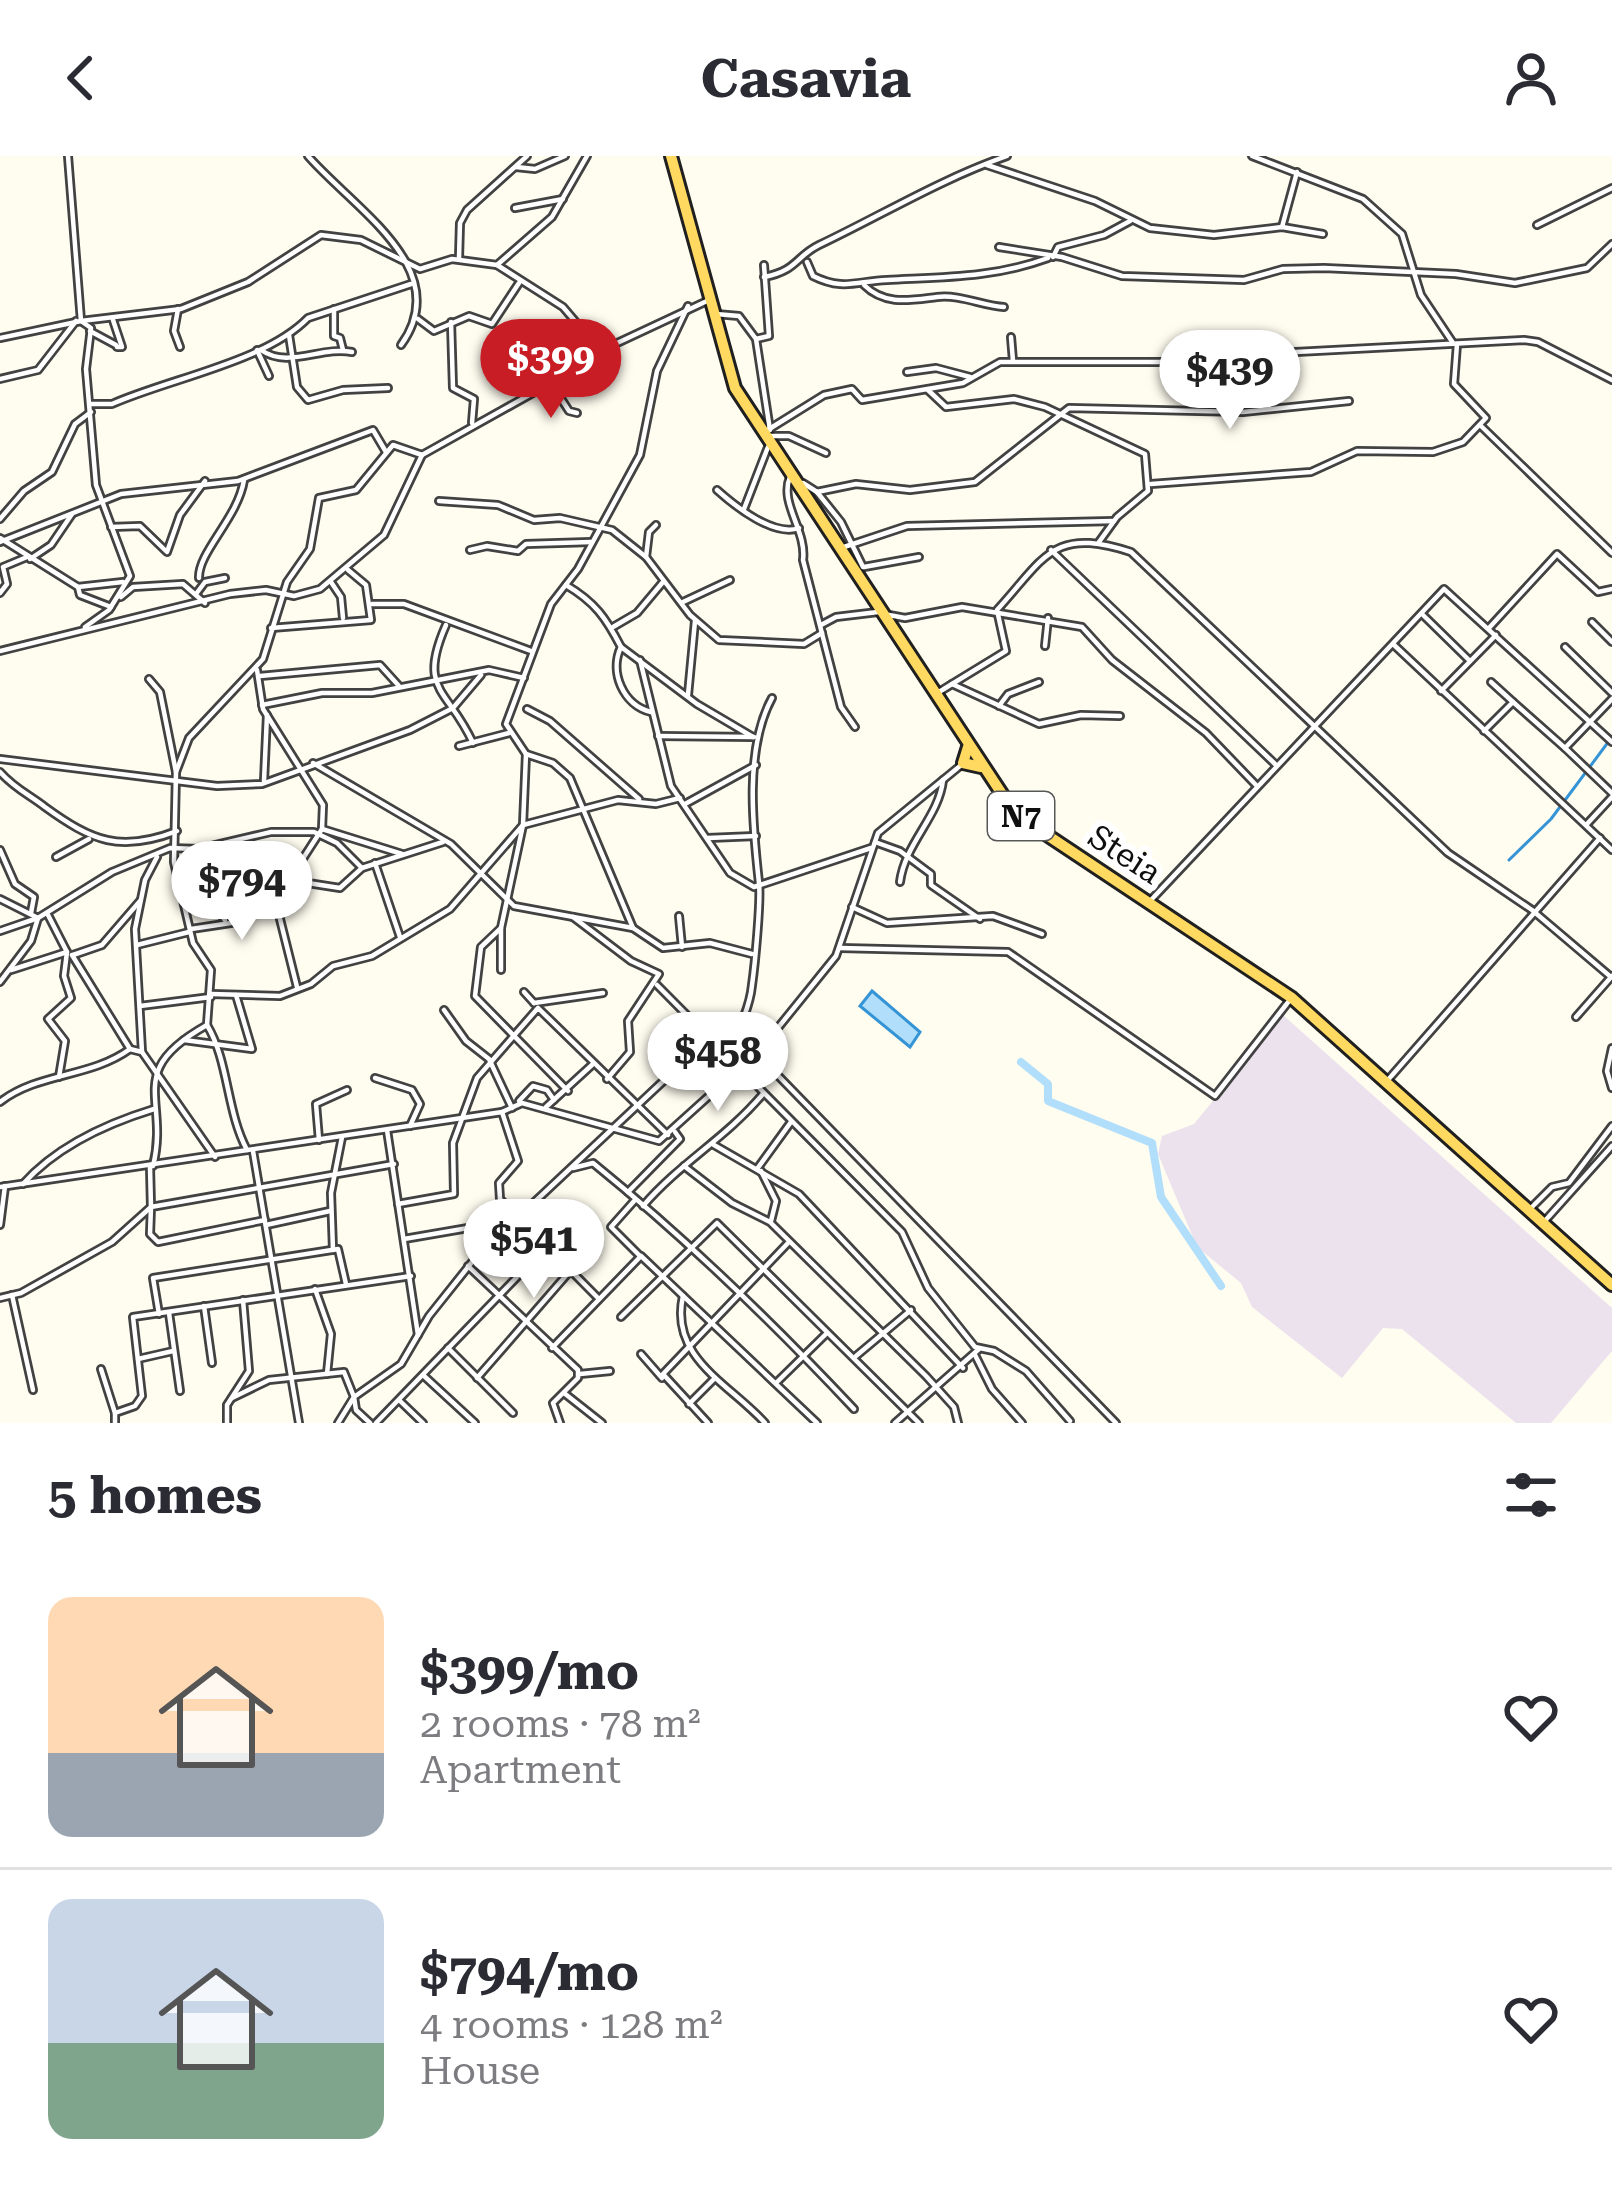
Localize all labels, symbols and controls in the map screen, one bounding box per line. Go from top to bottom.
icon: back [48,45,114,111]
icon: person [1498,45,1564,111]
text: Casavia [701,47,911,110]
pin: $399 [480,319,622,421]
pin: $439 [1159,330,1301,432]
text: $399 [507,335,595,381]
text: $439 [1186,346,1274,392]
road number: N7 [988,792,1054,840]
street label: Steia [1081,816,1169,892]
pin: $794 [171,841,313,943]
text: $794 [198,857,286,903]
pin: $458 [647,1012,789,1114]
text: $458 [674,1028,762,1074]
pin: $541 [463,1199,605,1301]
text: $541 [490,1215,578,1261]
icon: filters [1498,1462,1564,1528]
text: 5 homes [48,1466,262,1525]
text: $399/mo [420,1642,639,1701]
icon: home [144,1645,288,1789]
icon: heart [1498,1684,1564,1750]
text: 2 rooms · 78 m² [420,1701,701,1747]
text: Apartment [420,1747,621,1793]
text: $794/mo [420,1943,639,2002]
icon: home [144,1947,288,2091]
icon: heart [1498,1986,1564,2052]
text: 4 rooms · 128 m² [420,2002,723,2048]
text: House [420,2048,540,2094]

